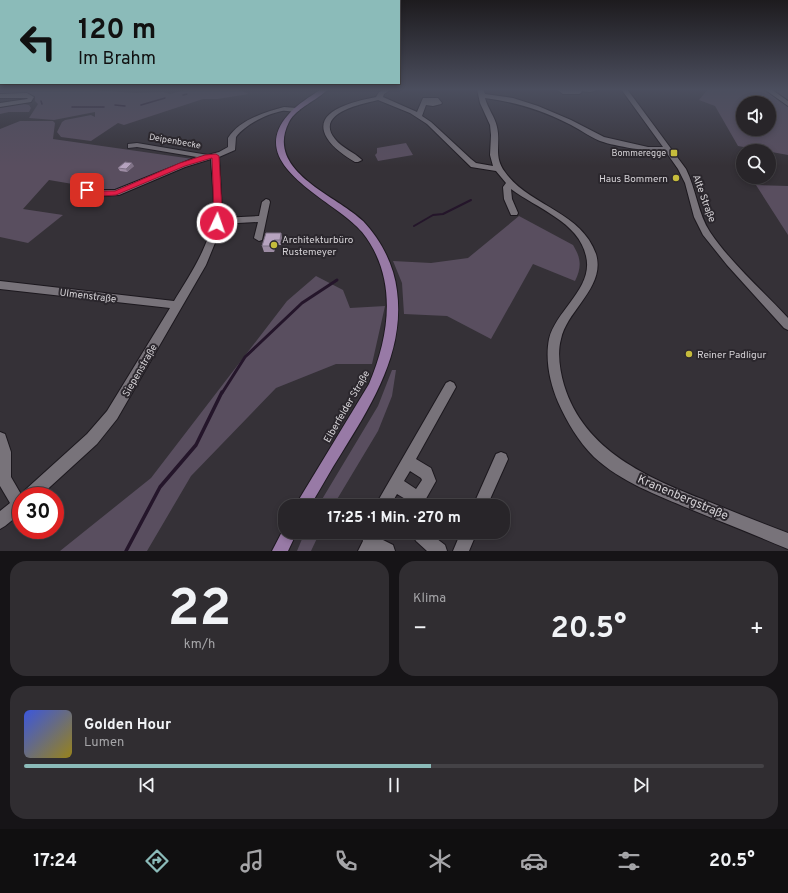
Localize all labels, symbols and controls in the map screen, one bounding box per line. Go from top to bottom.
text: 120 m [78,13,156,49]
icon: left [12,16,64,68]
text: Im Brahm [78,48,156,71]
map controls [736,96,776,184]
button: sound [736,96,776,136]
street label: Deipenbecke [148,132,202,151]
button: search [736,144,776,184]
place label: Bommeregge [611,148,666,159]
marker: Bommeregge [669,148,679,158]
pin [70,173,104,207]
place label: Haus Bommern [599,173,668,186]
marker: Haus Bommern [671,173,681,183]
street label: Alte Straße [689,173,718,224]
icon: arrive [76,179,98,201]
position arrow [196,202,238,244]
place label: Architekturbüro Rustemeyer [282,234,354,259]
marker: Architekturbüro Rustemeyer [269,240,279,250]
street label: Ulmenstraße [59,287,117,306]
street label: Siepenstraße [120,342,161,399]
marker: Reiner Padligur [684,349,694,359]
place label: Reiner Padligur [697,349,766,362]
street label: Elberfelder Straße [321,368,373,445]
street label: Kranenbergstraße [635,472,730,524]
speed limit sign: 30 [12,487,64,539]
text: 17:25 · 1 Min. · 270 m [327,509,461,528]
text: 22 [168,578,231,644]
text: Klima [413,591,446,607]
text: 20.5° [550,611,627,648]
text: − [413,616,427,643]
text: + [750,616,764,643]
text: km/h [184,637,215,653]
text: Golden Hour [84,716,171,735]
text: Lumen [84,735,124,751]
icon: previous [136,774,158,796]
icon: pause [383,774,405,796]
icon: next [630,774,652,796]
icon: directions [143,847,171,875]
icon: music [238,847,266,875]
icon: phone [332,847,360,875]
icon: climate [426,847,454,875]
icon: car [520,847,548,875]
icon: filters [615,847,643,875]
text: 17:24 [33,850,77,873]
text: 20.5° [709,850,755,873]

